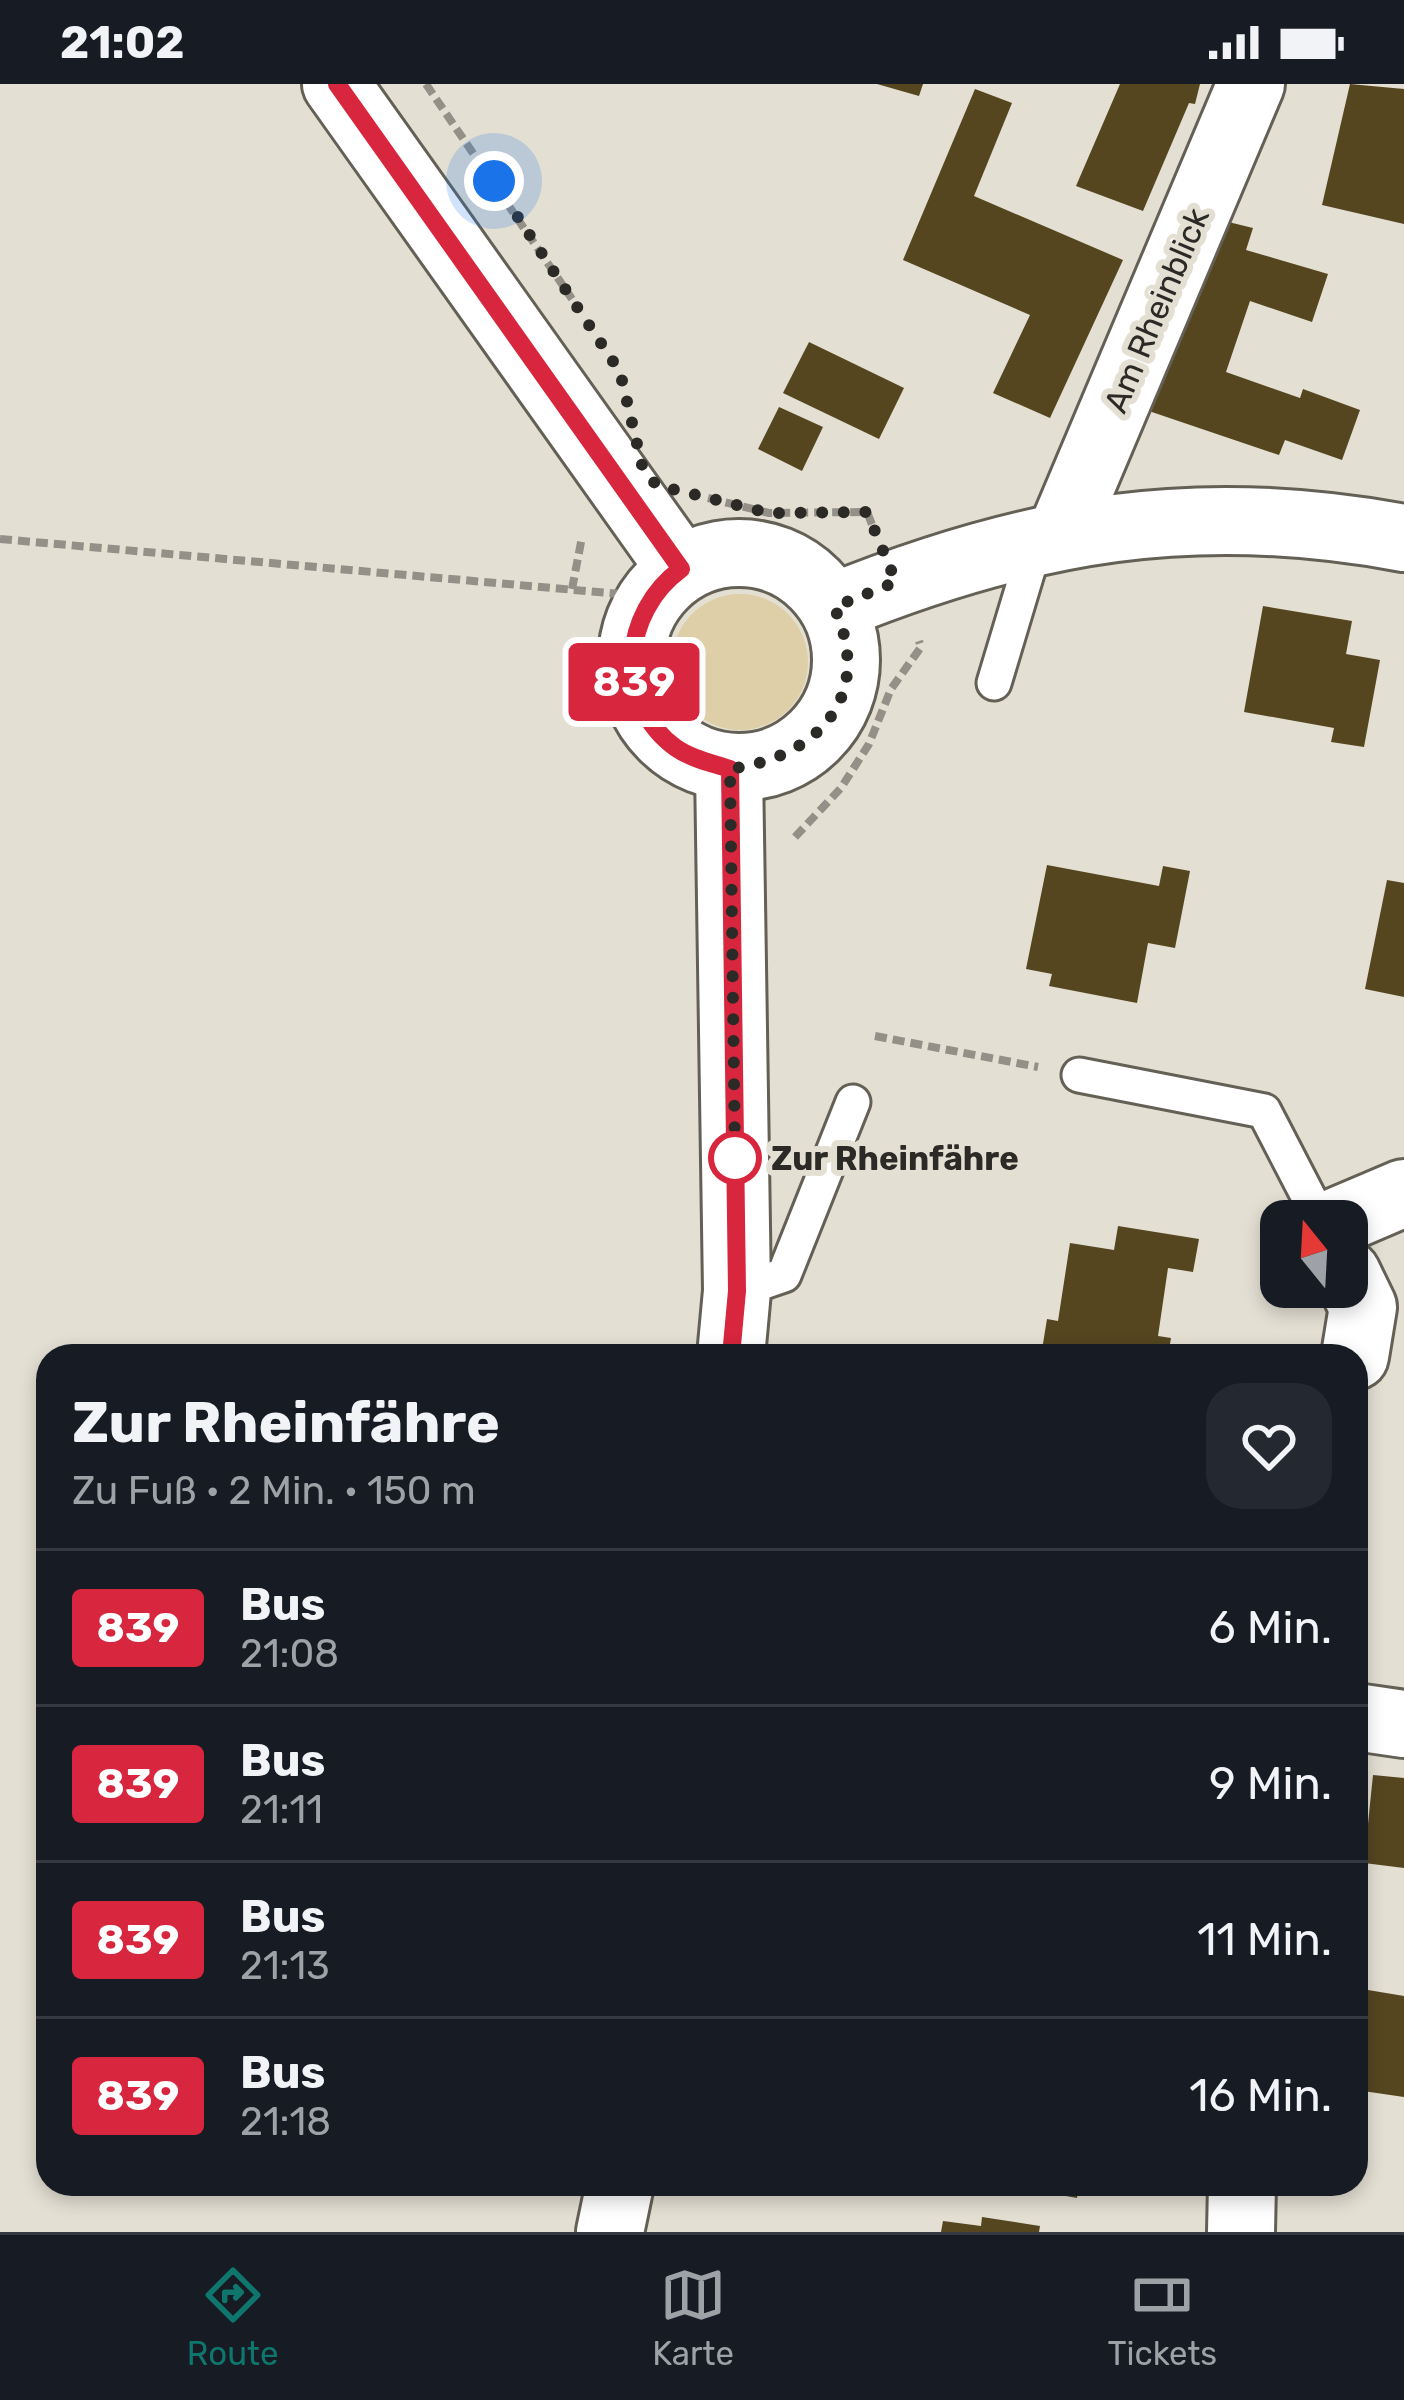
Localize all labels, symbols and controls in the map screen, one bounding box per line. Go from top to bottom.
text: 21:02 [60,16,185,69]
your location [464,151,524,211]
street label: Am Rheinblick [1096,202,1217,418]
line badge: 839 [565,643,703,721]
text: 839 [592,657,676,707]
marker: Zur Rheinfähre [710,1133,760,1183]
place label: Zur Rheinfähre [771,1139,1019,1178]
north arrow [1260,1200,1368,1308]
map controls [1260,1200,1368,1308]
button: heart [1206,1383,1332,1509]
text: Zur Rheinfähre [72,1389,500,1456]
text: Zu Fuß · 2 Min. · 150 m [72,1468,476,1514]
text: Bus [240,1578,325,1631]
text: 6 Min. [1209,1601,1332,1654]
text: 839 [96,1603,180,1653]
text: 21:08 [240,1631,339,1677]
text: Bus [240,1734,325,1787]
text: 9 Min. [1209,1757,1332,1810]
text: 839 [96,1759,180,1809]
text: 21:11 [240,1787,323,1833]
text: Bus [240,1890,325,1943]
text: 11 Min. [1197,1913,1332,1966]
text: 839 [96,1915,180,1965]
text: 21:13 [240,1943,330,1989]
text: Bus [240,2046,325,2099]
text: 16 Min. [1189,2069,1332,2122]
text: 839 [96,2071,180,2121]
text: 21:18 [240,2099,331,2145]
tab: Route [187,2262,278,2373]
tab: Karte [652,2262,734,2373]
tab: Tickets [1108,2262,1217,2373]

